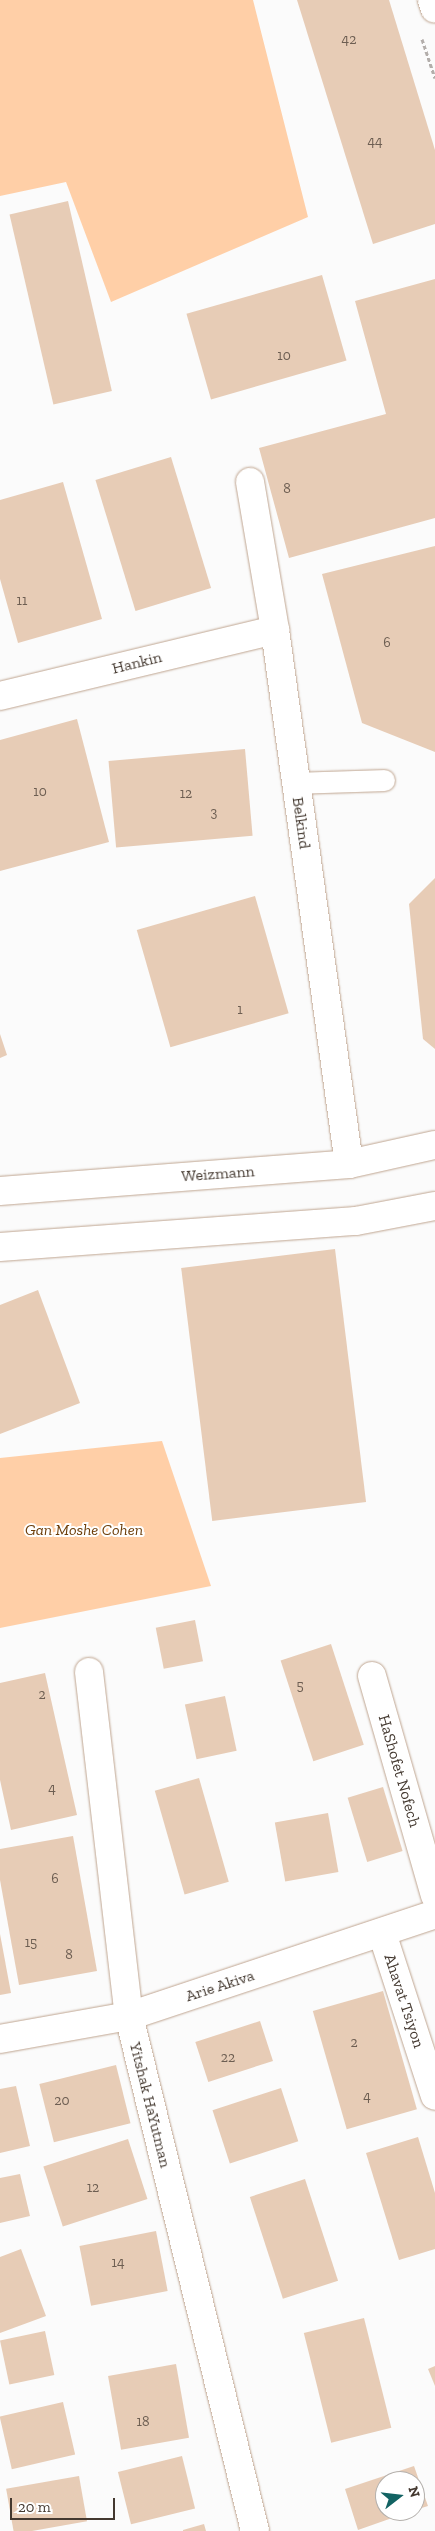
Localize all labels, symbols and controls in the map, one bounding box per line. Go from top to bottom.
house number: 42 [342,32,356,48]
house number: 44 [367,134,383,150]
house number: 10 [277,348,291,364]
house number: 8 [283,481,291,497]
house number: 11 [17,593,27,609]
house number: 6 [383,635,391,651]
street label: Hankin [110,648,164,678]
house number: 10 [33,784,47,800]
house number: 12 [180,786,192,802]
street label: Belkind [288,796,314,850]
house number: 3 [211,805,217,821]
house number: 1 [237,1002,243,1018]
street label: Weizmann [181,1162,255,1186]
park label: Gan Moshe Cohen [25,1520,143,1540]
house number: 5 [296,1678,304,1694]
house number: 2 [38,1687,46,1703]
street label: HaShofet Nofech [374,1713,424,1829]
house number: 4 [48,1781,56,1797]
house number: 6 [51,1871,59,1887]
house number: 15 [25,1935,37,1951]
house number: 8 [65,1947,73,1963]
street label: Ahavat Tsiyon [380,1951,428,2051]
street label: Arie Akiva [183,1966,257,2006]
house number: 2 [350,2035,358,2051]
street label: Yitshak HaYutman [125,2040,175,2170]
house number: 22 [221,2050,235,2066]
house number: 4 [363,2089,371,2105]
house number: 20 [54,2093,70,2109]
house number: 12 [87,2180,99,2196]
house number: 14 [112,2255,124,2271]
house number: 18 [137,2414,149,2430]
north arrow [375,2471,425,2521]
text: N [404,2485,424,2499]
scale bar [12,2488,118,2520]
text: 20 m [18,2498,51,2516]

